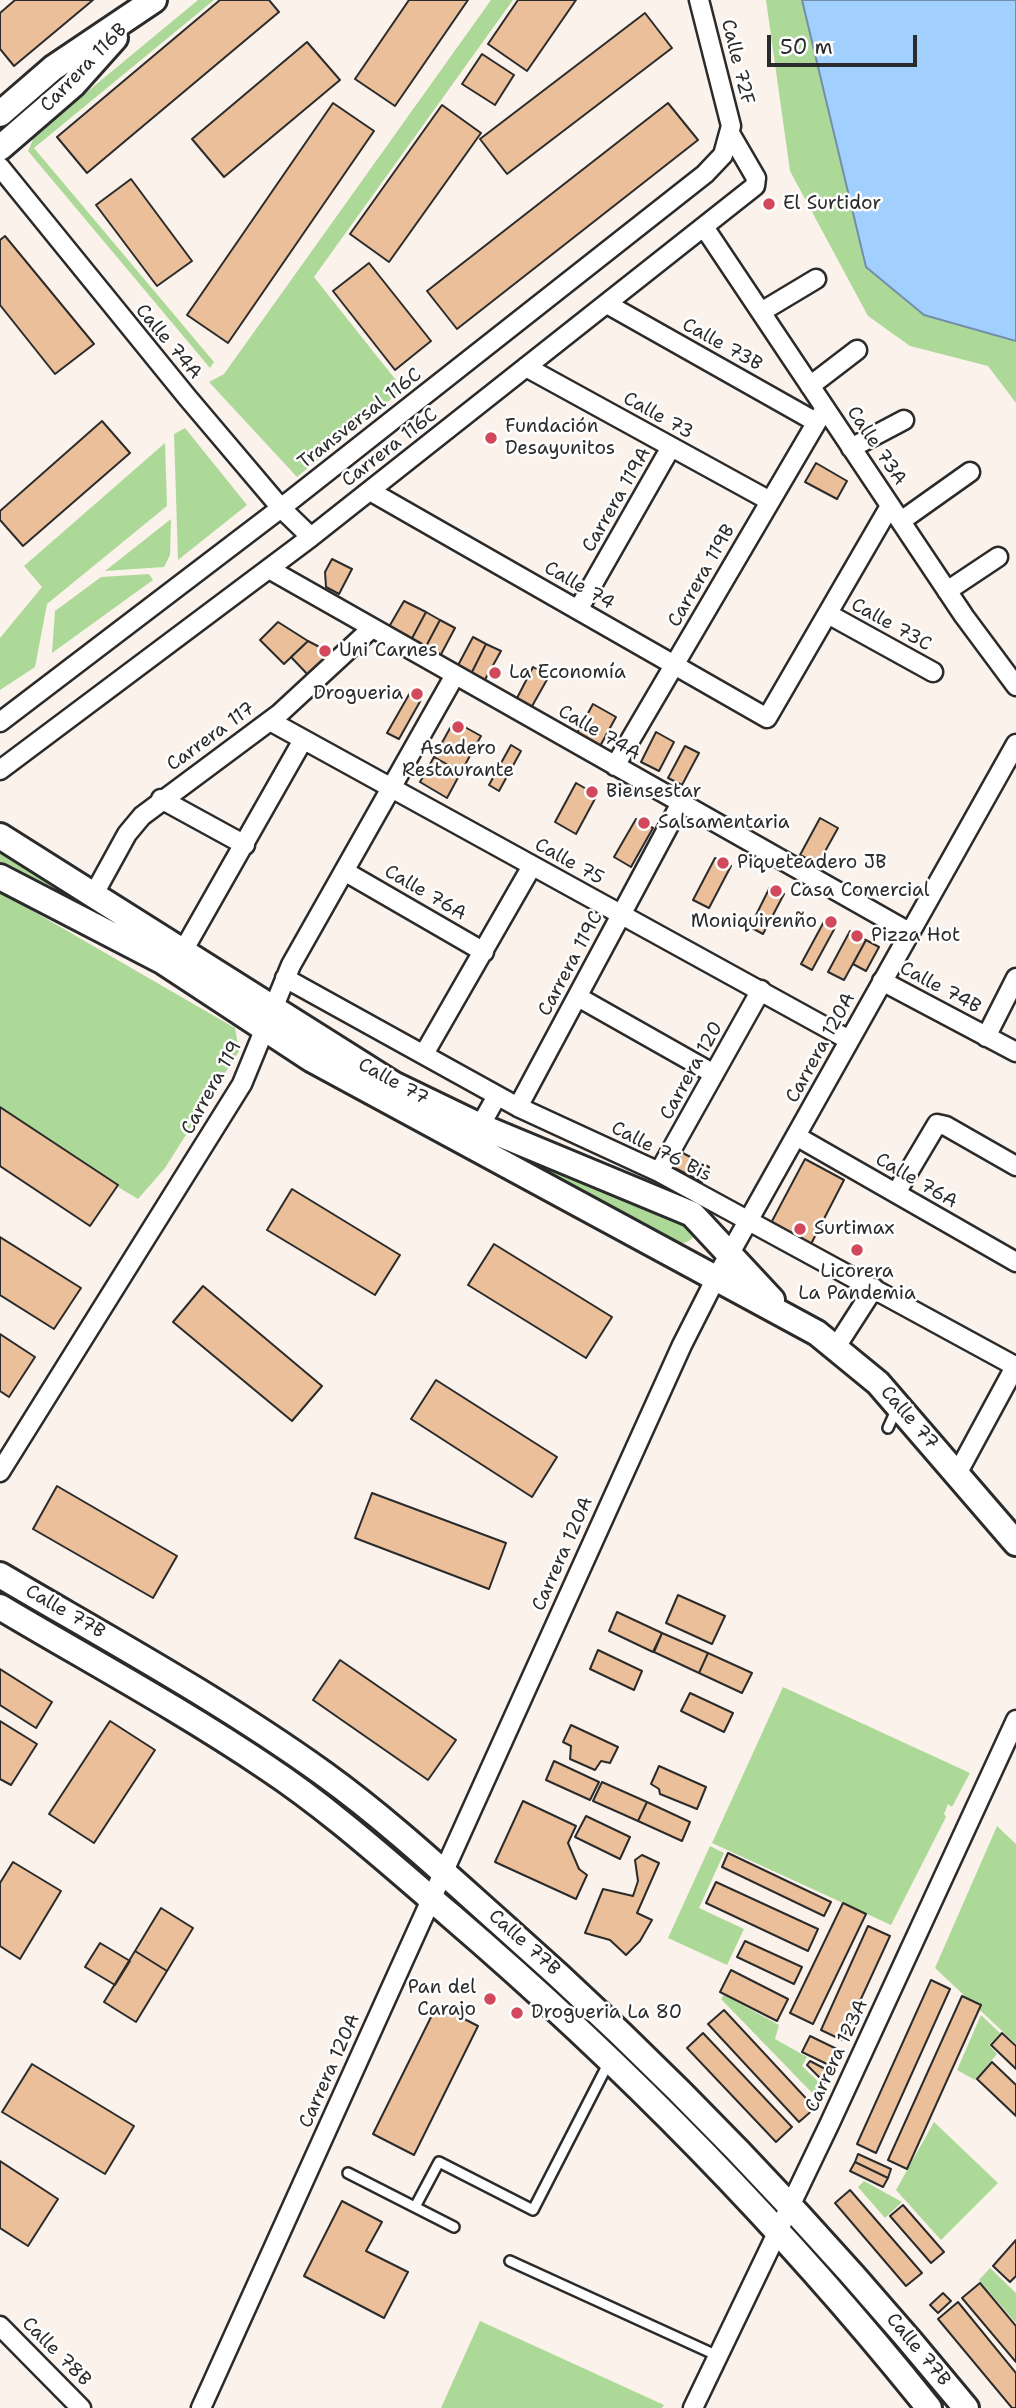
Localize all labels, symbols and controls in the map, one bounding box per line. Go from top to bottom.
street label: Calle 72F [715,17,759,107]
street label: Carrera 116B [36,19,132,117]
scale bar [771,21,922,65]
text: 50 m [780,33,833,61]
place label: El Surtidor [783,193,881,215]
marker: El Surtidor [761,196,777,212]
street label: Calle 74A [130,300,206,384]
street label: Calle 73B [678,314,766,376]
street label: Transversal 116C [294,364,426,474]
street label: Calle 73 [619,387,697,445]
street label: Calle 73A [841,402,911,490]
street label: Carrera 116C [338,404,442,492]
place label: Fundación Desayunitos [505,416,615,460]
marker: Fundación Desayunitos [483,430,499,446]
street label: Carrera 119A [578,444,656,556]
street label: Carrera 119B [663,521,741,631]
street label: Calle 74 [540,557,618,615]
street label: Calle 73C [847,594,935,656]
place label: Uni Carnes [339,640,438,662]
marker: Uni Carnes [317,643,333,659]
place label: La Economía [509,662,626,684]
marker: La Economía [487,665,503,681]
place label: Drogueria [313,683,403,705]
marker: Drogueria [409,686,425,702]
street label: Carrera 117 [163,697,259,777]
street label: Calle 74A [554,700,644,766]
marker: Asadero Restaurante [450,719,466,735]
place label: Asadero Restaurante [402,738,514,782]
place label: Biensestar [606,781,701,803]
marker: Biensestar [584,784,600,800]
place label: Salsamentaria [658,812,790,834]
marker: Salsamentaria [636,815,652,831]
street label: Calle 75 [530,834,608,890]
place label: Piqueteadero JB [737,852,886,874]
marker: Piqueteadero JB [715,855,731,871]
street label: Calle 76A [380,860,470,926]
place label: Casa Comercial [790,880,930,902]
marker: Casa Comercial [768,883,784,899]
street label: Carrera 119C [534,908,608,1020]
place label: Moniquirenño [691,911,817,933]
marker: Moniquirenño [823,914,839,930]
place label: Pizza Hot [871,925,960,947]
marker: Pizza Hot [849,928,865,944]
street label: Calle 74B [896,957,984,1019]
street label: Carrera 120A [781,989,861,1107]
street label: Carrera 120 [656,1018,728,1124]
street label: Carrera 119 [177,1037,247,1139]
street label: Calle 77 [354,1053,432,1111]
street label: Calle 76 Bis [607,1117,715,1187]
street label: Calle 76A [871,1148,961,1214]
place label: Surtimax [814,1218,894,1240]
marker: Surtimax [792,1221,808,1237]
marker: Licorera La Pandemia [849,1242,865,1258]
place label: Licorera La Pandemia [798,1261,916,1305]
street label: Calle 77 [875,1381,943,1455]
street label: Carrera 120A [528,1493,598,1615]
street label: Calle 77B [21,1580,109,1644]
street label: Calle 77B [484,1905,564,1981]
place label: Pan del Carajo [408,1977,476,2021]
marker: Pan del Carajo [482,1991,498,2007]
street label: Carrera 123A [801,1996,873,2116]
place label: Drogueria La 80 [531,2002,682,2024]
marker: Drogueria La 80 [509,2005,525,2021]
street label: Carrera 120A [295,2010,365,2132]
street label: Calle 77B [881,2309,955,2391]
street label: Calle 78B [17,2313,95,2391]

